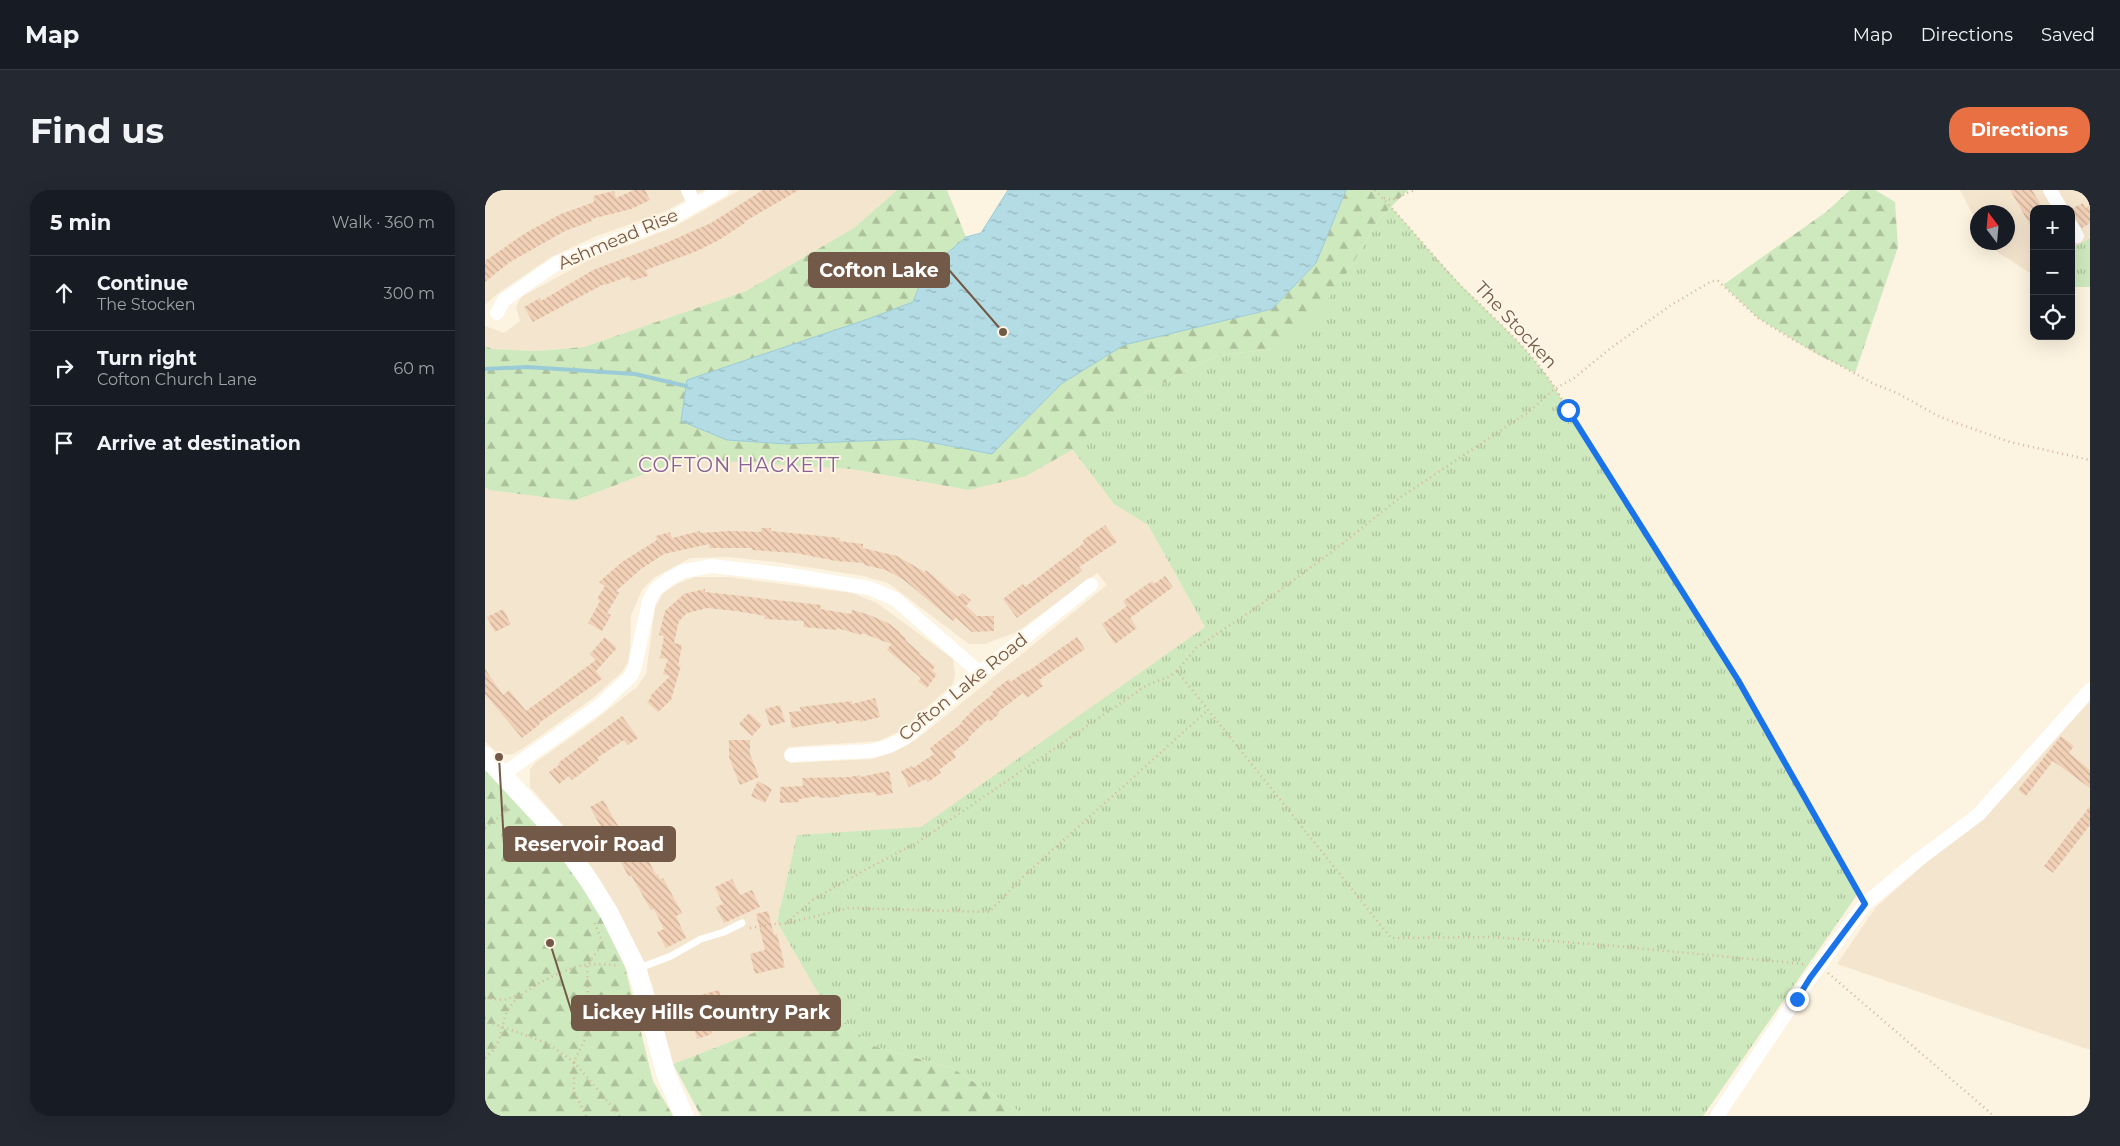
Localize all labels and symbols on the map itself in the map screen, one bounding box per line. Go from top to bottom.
street label: Ashmead Rise [555,204,682,274]
north arrow [1970,205,2015,250]
callout: Cofton Lake [809,253,949,287]
text: Cofton Lake [819,259,939,282]
street label: The Stocken [1470,277,1562,373]
route start [1557,399,1580,422]
district label: COFTON HACKETT [638,453,840,477]
street label: Cofton Lake Road [894,628,1032,746]
callout: Reservoir Road [504,827,675,861]
text: Reservoir Road [514,833,664,856]
route end [1786,988,1809,1011]
callout: Lickey Hills Country Park [572,996,840,1030]
text: Lickey Hills Country Park [582,1001,831,1024]

